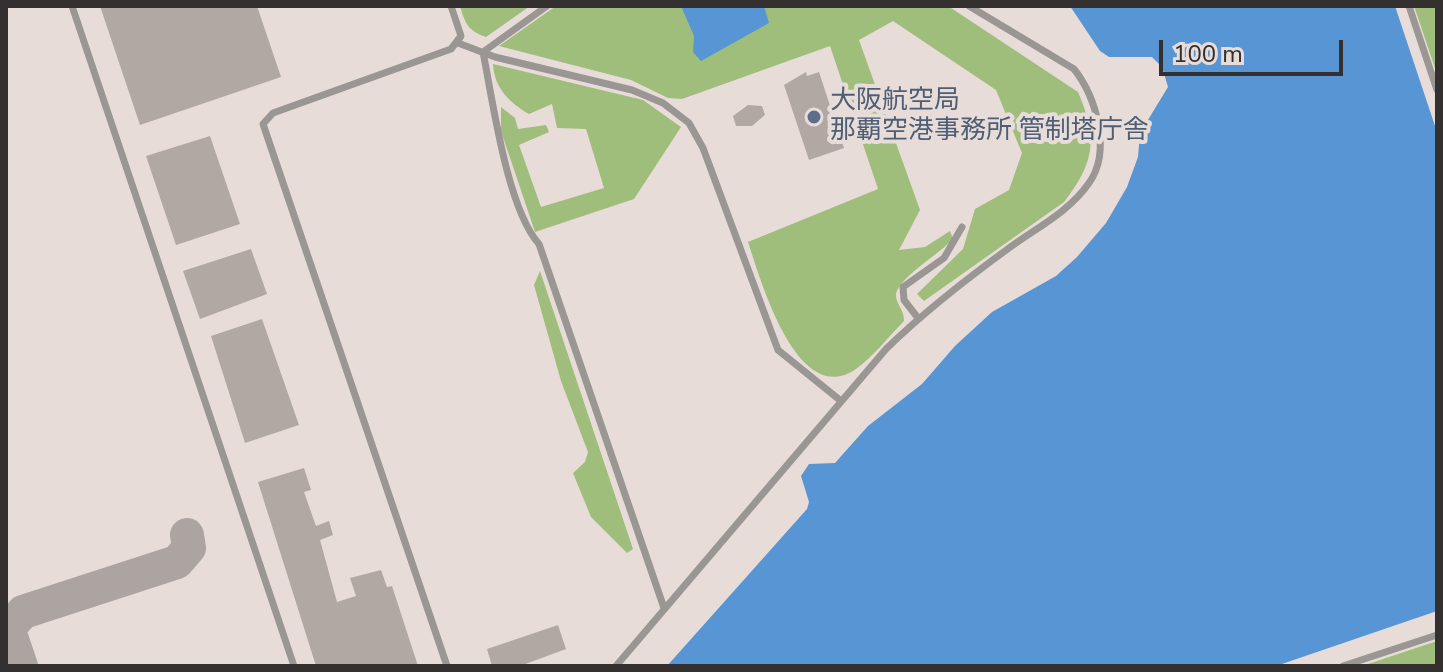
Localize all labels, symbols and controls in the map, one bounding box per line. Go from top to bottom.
scale bar [1163,24,1347,74]
text: 100 m [1173,38,1243,70]
place label: 大阪航空局 那覇空港事務所 管制塔庁舎 [830,86,1149,148]
marker: 大阪航空局 那覇空港事務所 管制塔庁舎 [805,108,823,126]

